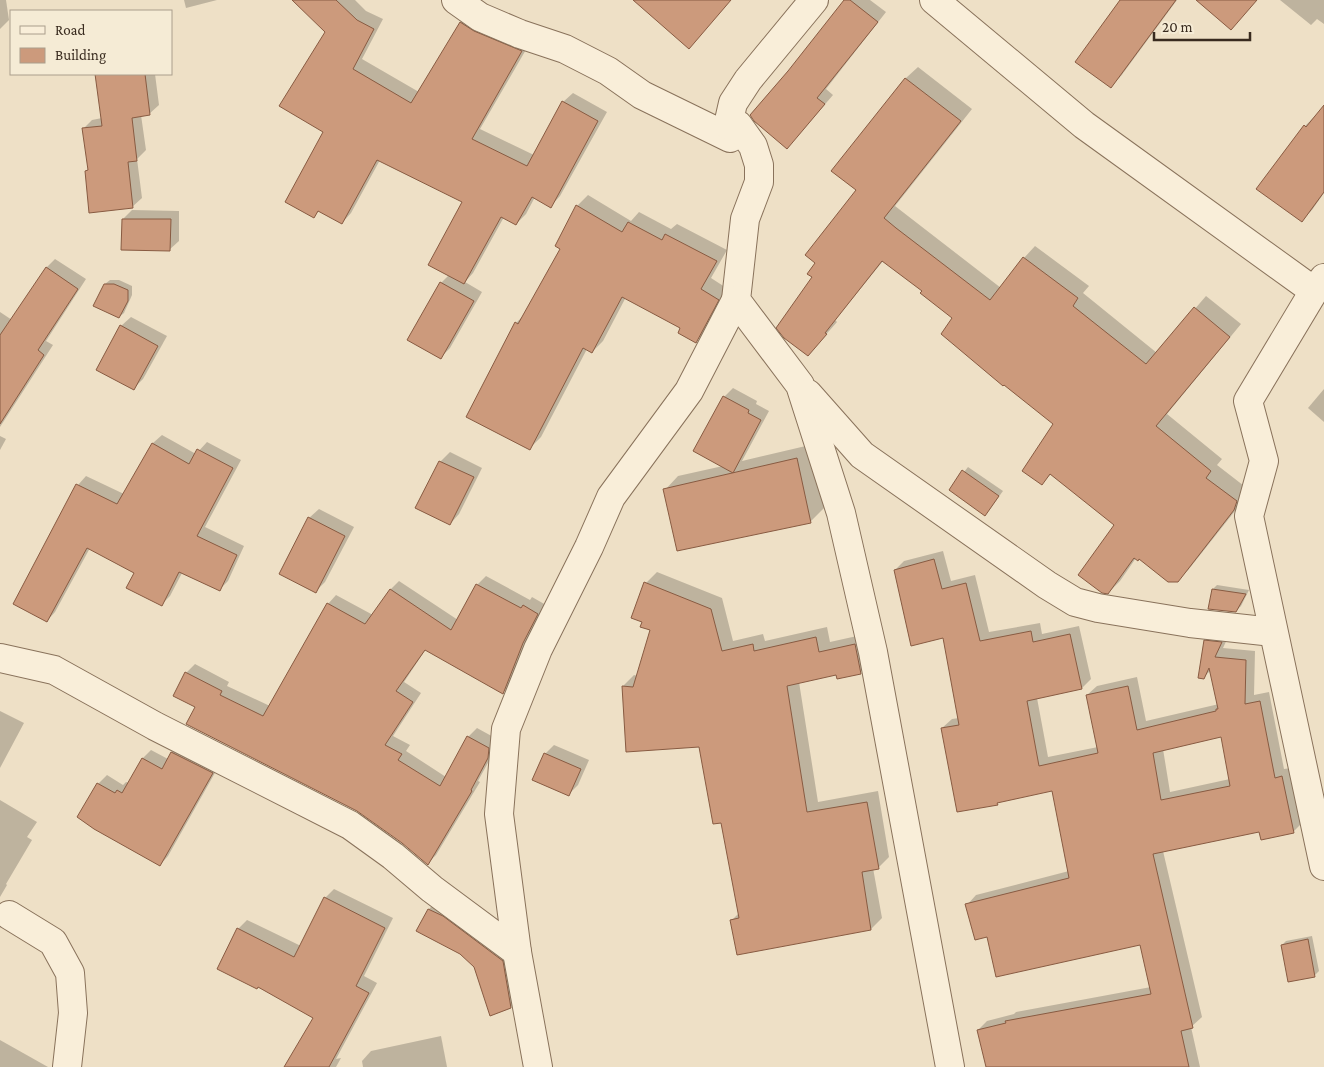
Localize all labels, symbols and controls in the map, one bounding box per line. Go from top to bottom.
legend [10,10,172,75]
scale bar [1154,10,1250,42]
text: 20 m [1162,19,1193,35]
text: Road [55,22,86,38]
text: Building [55,47,106,64]

